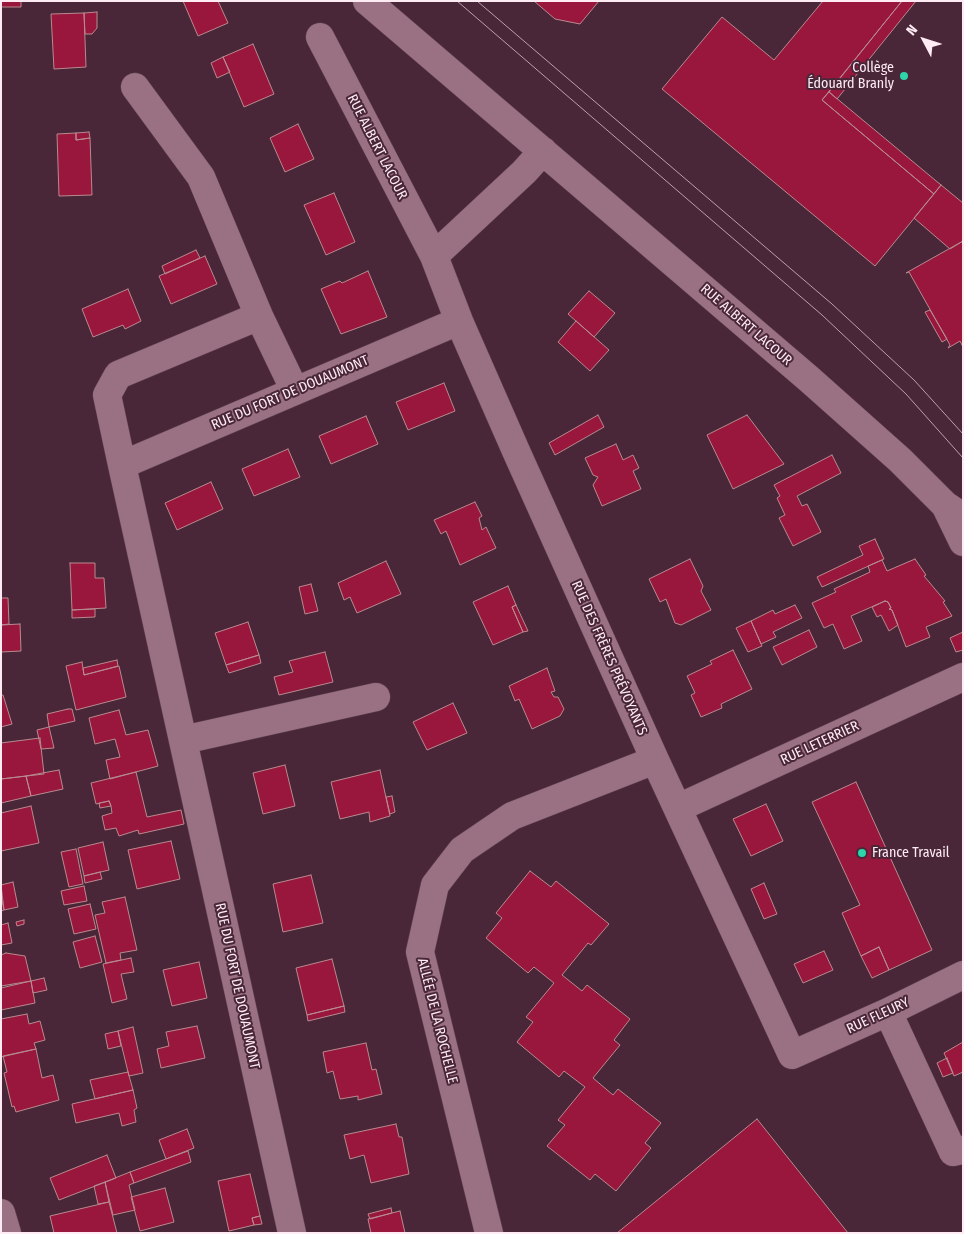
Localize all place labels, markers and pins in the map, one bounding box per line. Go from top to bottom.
place label: Collège Édouard Branly [807,60,894,92]
marker: Collège Édouard Branly [898,70,910,82]
place label: France Travail [872,845,950,861]
marker: France Travail [856,847,868,859]

